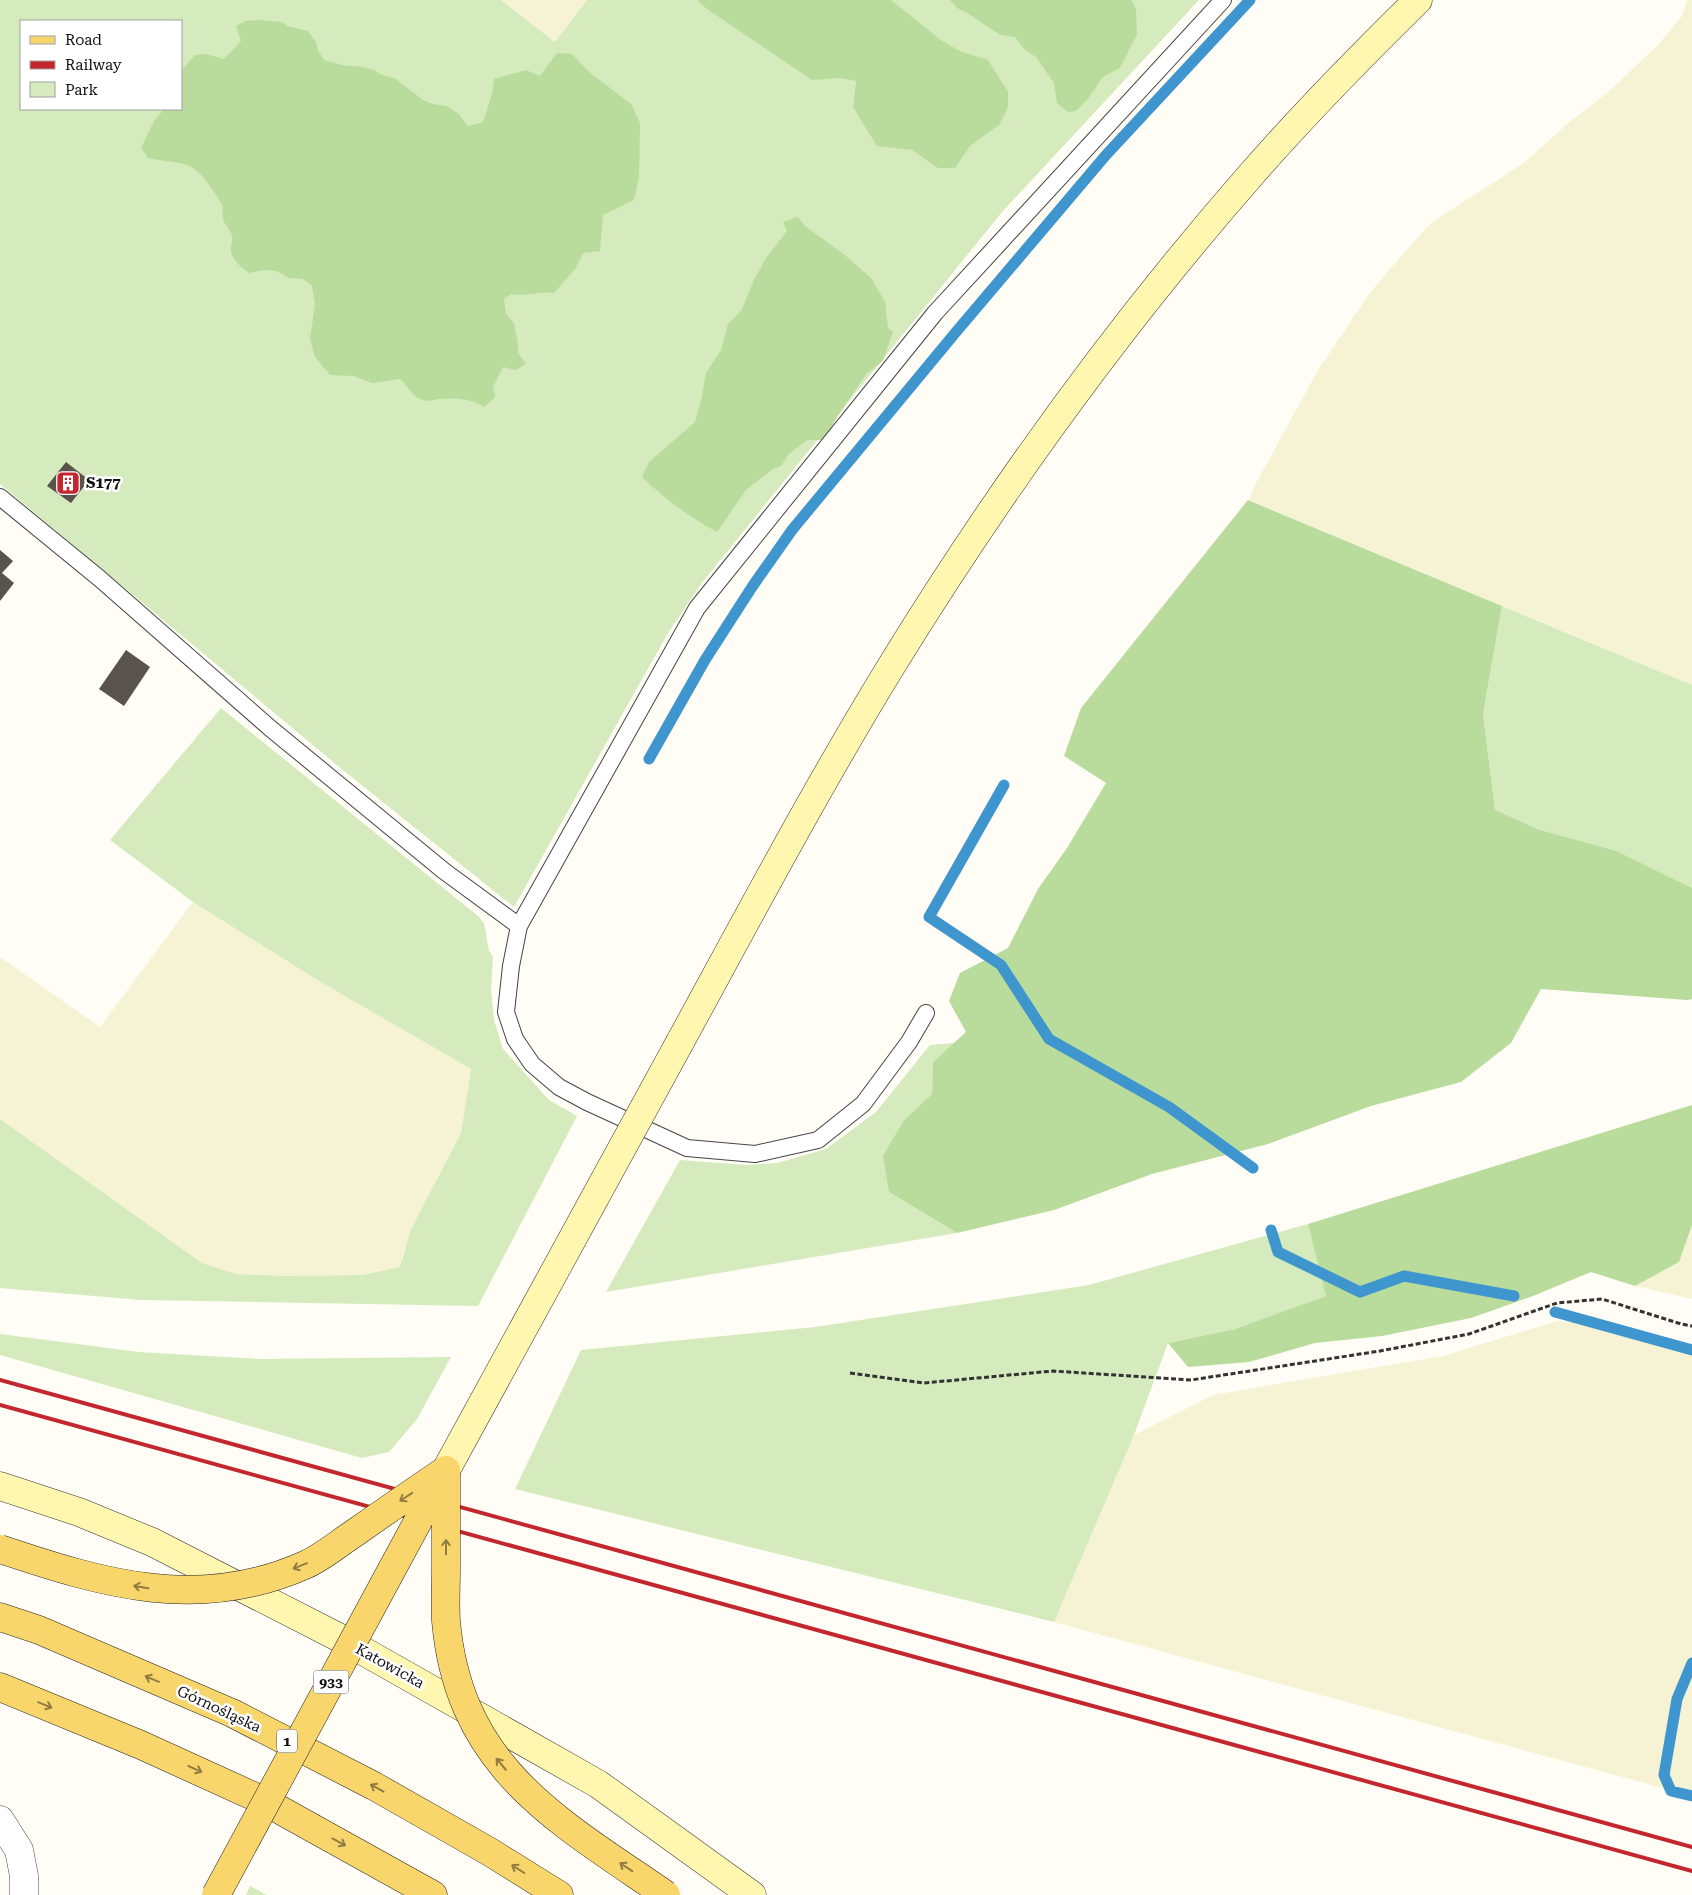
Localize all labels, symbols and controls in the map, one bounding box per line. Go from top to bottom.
legend [20,20,182,110]
text: Road [65,31,102,49]
text: Railway [65,56,122,74]
text: Park [65,81,99,99]
building icon: S177 [55,470,81,496]
place label: S177 [86,474,121,492]
one-way arrow [399,1492,413,1502]
one-way arrow [441,1540,451,1556]
one-way arrow [293,1562,308,1572]
one-way arrow [133,1582,149,1592]
street label: Katowicka [353,1640,427,1692]
road number: 933 [314,1670,348,1694]
one-way arrow [145,1673,160,1683]
street label: Górnośląska [174,1682,264,1736]
one-way arrow [37,1700,52,1710]
road number: 1 [277,1730,297,1752]
one-way arrow [496,1758,507,1771]
one-way arrow [187,1764,202,1774]
one-way arrow [370,1783,385,1792]
one-way arrow [332,1838,346,1848]
one-way arrow [619,1862,633,1872]
one-way arrow [511,1864,525,1874]

